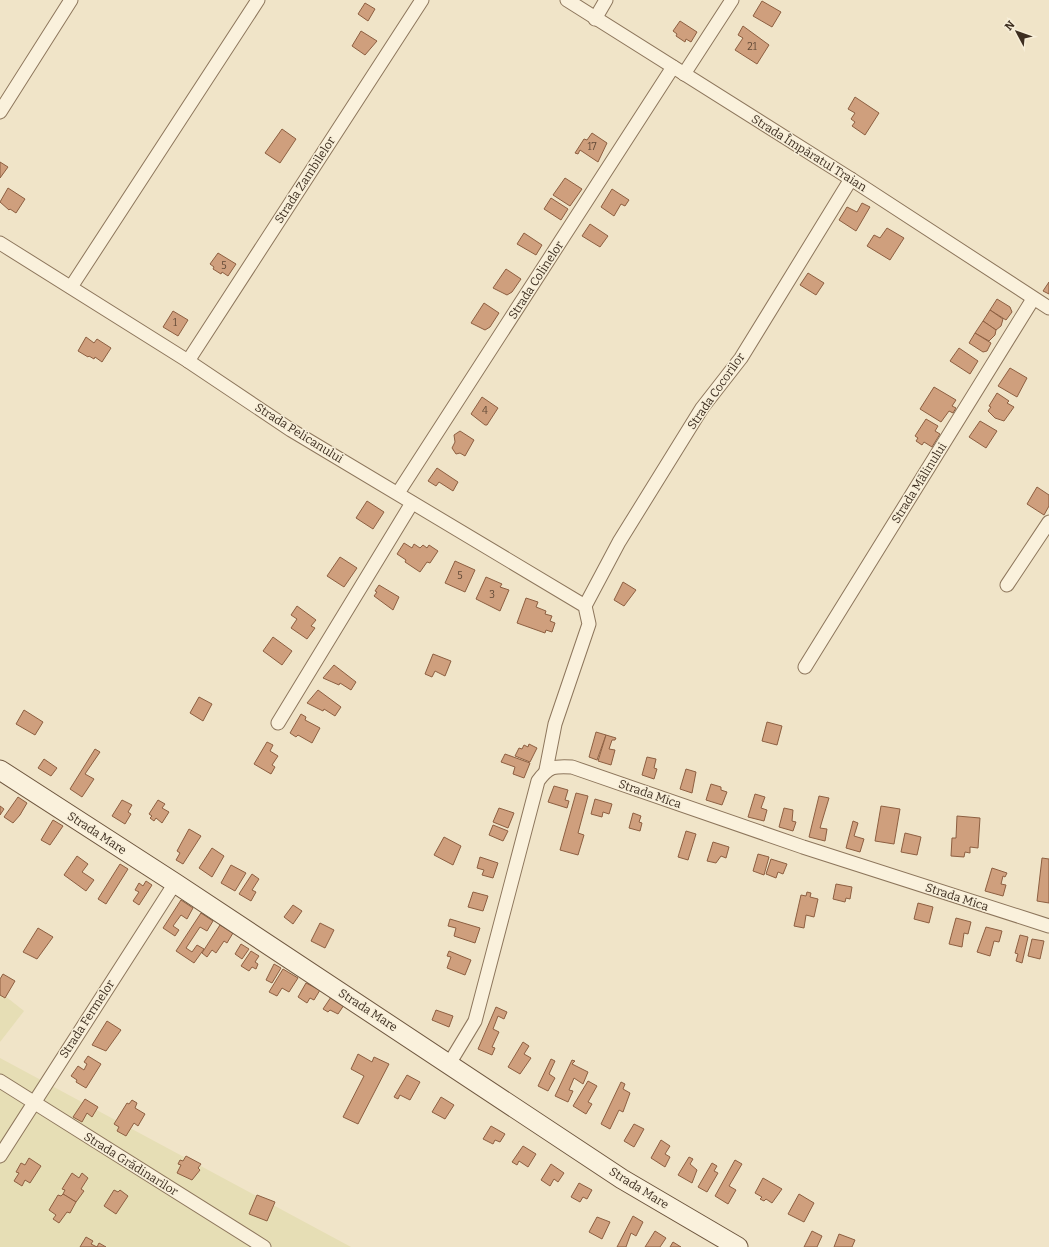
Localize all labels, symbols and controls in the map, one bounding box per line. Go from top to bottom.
north arrow [997,12,1037,52]
text: N [1002,18,1018,33]
house number: 21 [747,41,757,53]
street label: Strada Împăratul Traian [749,111,870,194]
street label: Strada Zambilelor [272,134,339,226]
house number: 17 [588,141,596,153]
street label: Strada Colinelor [506,238,567,322]
house number: 5 [221,260,227,272]
house number: 1 [173,317,177,329]
street label: Strada Cocorilor [684,349,748,432]
street label: Strada Pelicanului [252,400,346,466]
house number: 4 [482,405,488,417]
street label: Strada Mălinului [889,440,950,526]
house number: 5 [457,570,463,582]
house number: 3 [489,589,495,601]
street label: Strada Mica [617,777,684,811]
street label: Strada Mare [65,809,129,857]
street label: Strada Mica [924,880,991,914]
street label: Strada Fermelor [57,977,118,1061]
street label: Strada Mare [336,986,400,1034]
street label: Strada Grădinarilor [81,1129,181,1199]
street label: Strada Mare [607,1164,671,1212]

